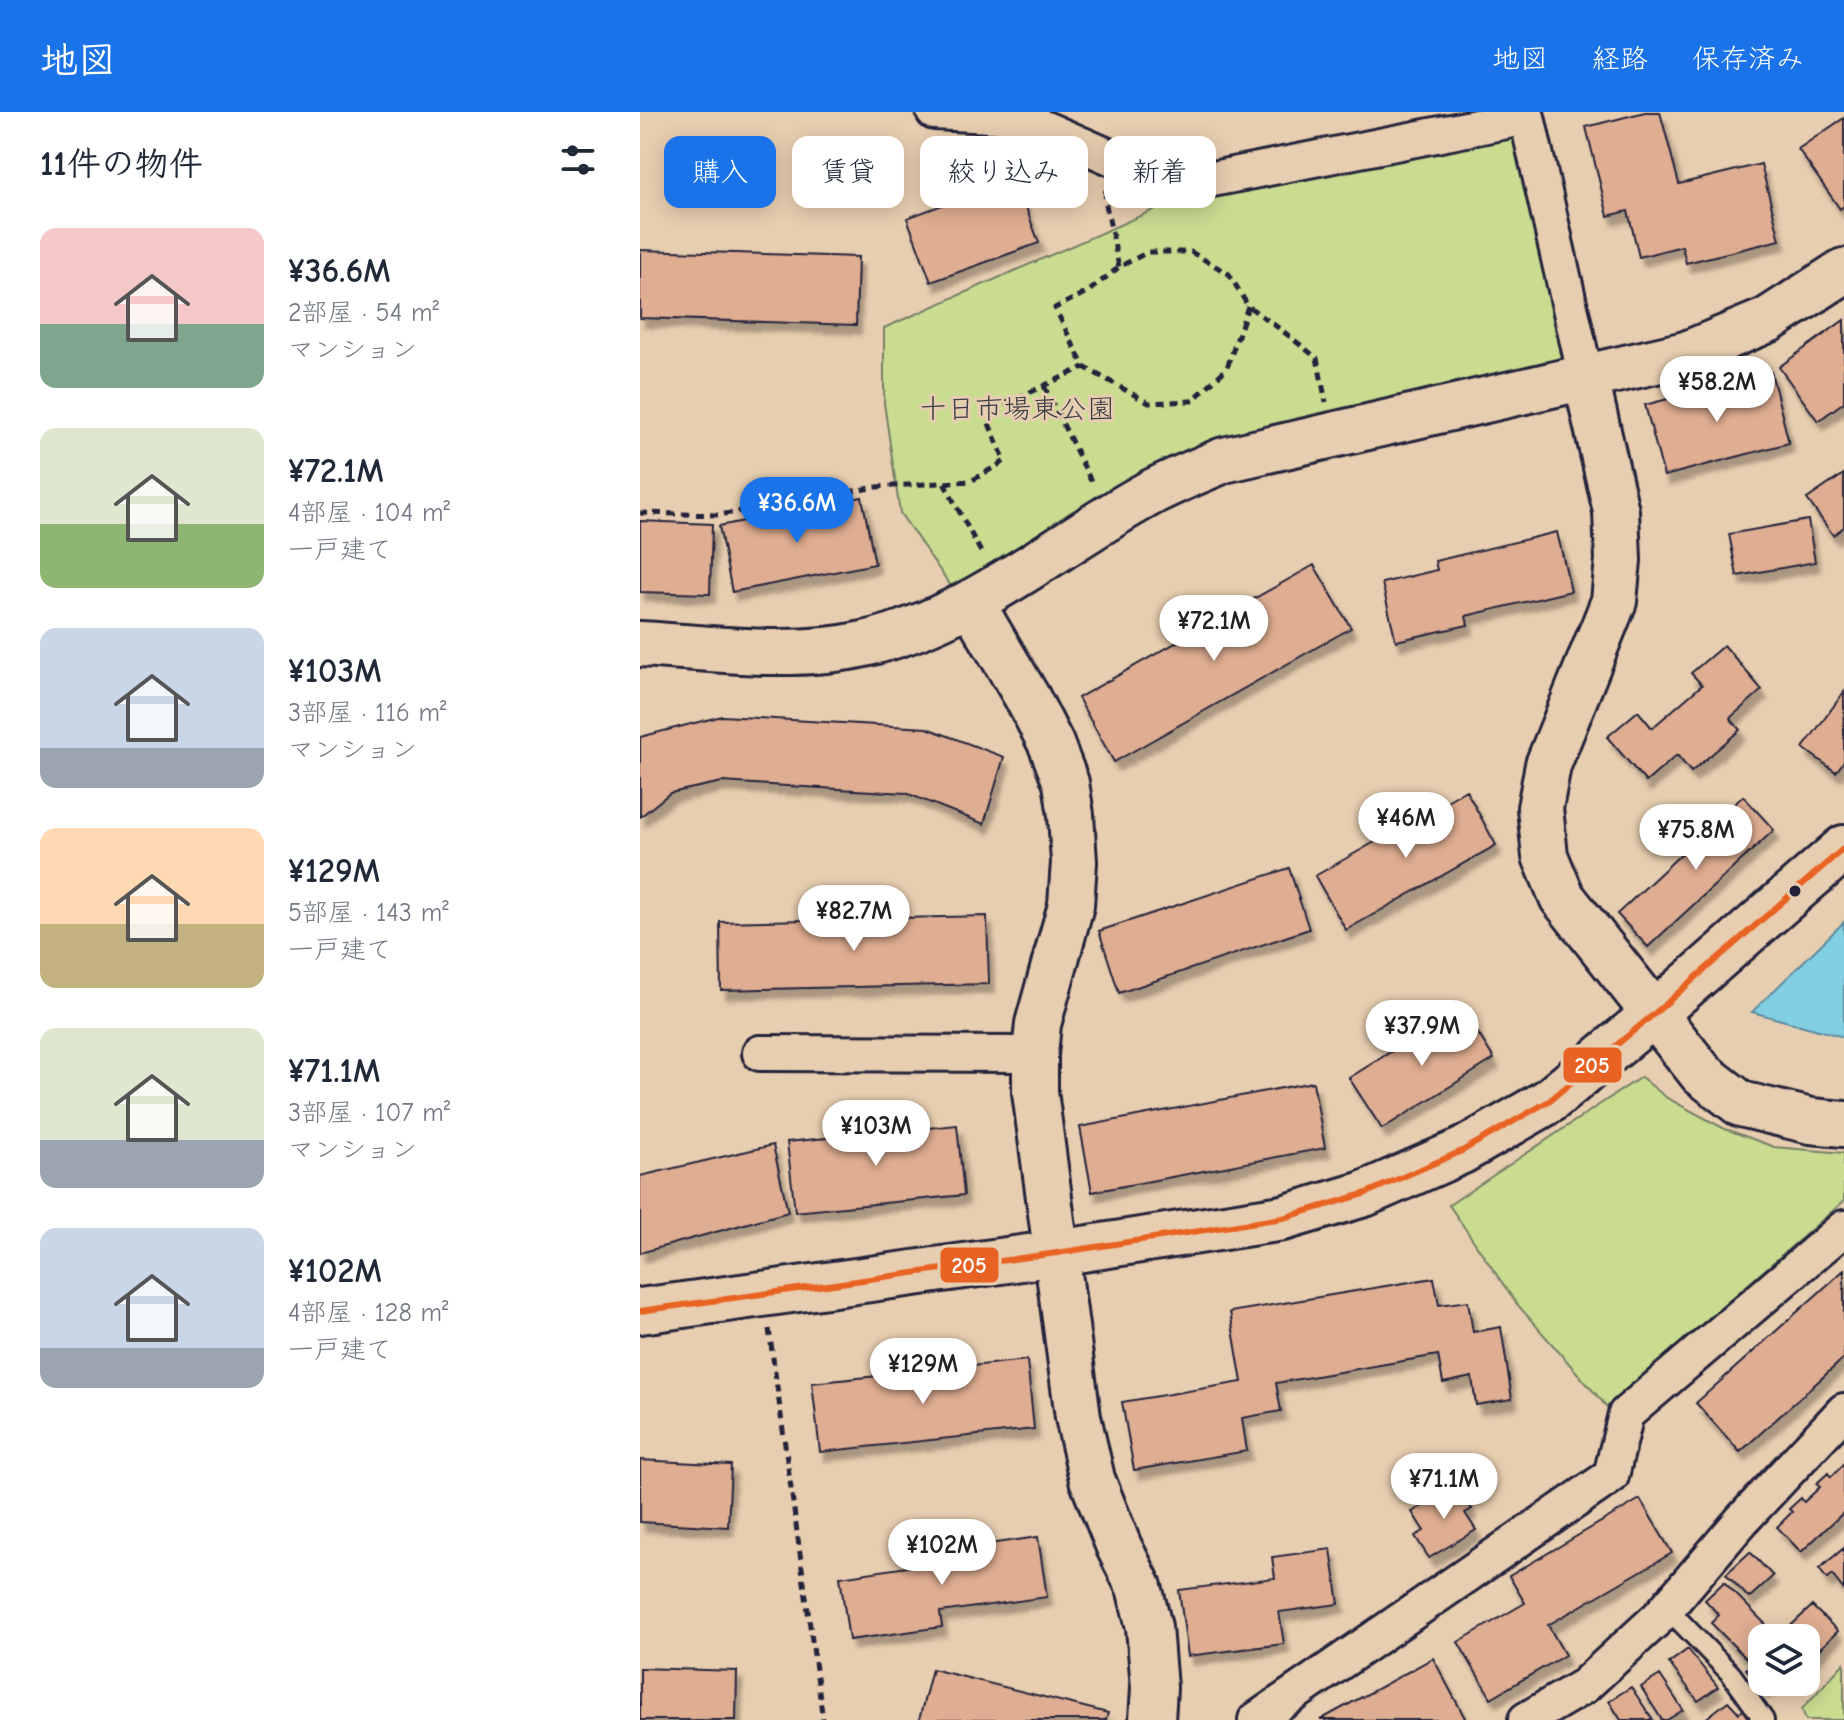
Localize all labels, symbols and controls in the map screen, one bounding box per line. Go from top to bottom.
text: 地図 [40,39,116,83]
text: 地図 [1492,43,1548,75]
text: 経路 [1592,43,1648,75]
text: 保存済み [1692,43,1804,75]
chip: 購入 [664,136,776,208]
chip: 賃貸 [792,136,904,208]
chip: 絞り込み [920,136,1088,208]
chip: 新着 [1104,136,1216,208]
icon: filters [556,138,600,182]
text: 11件の物件 [40,144,203,184]
text: ¥36.6M [288,251,391,291]
icon: home [104,260,200,356]
text: 2部屋 · 54 m² [288,298,439,328]
text: マンション [288,335,417,365]
pin: ¥58.2M [1652,356,1782,424]
text: ¥58.2M [1678,367,1756,397]
park label: 十日市場東公園 [919,393,1115,425]
text: ¥72.1M [288,451,384,491]
icon: home [104,460,200,556]
pin: ¥36.6M [732,477,862,545]
text: ¥36.6M [758,488,836,518]
text: 4部屋 · 104 m² [288,498,450,528]
text: 一戸建て [288,535,392,565]
pin: ¥72.1M [1149,595,1279,663]
text: ¥72.1M [1177,606,1251,636]
text: ¥103M [288,651,382,691]
icon: home [104,660,200,756]
text: 3部屋 · 116 m² [288,698,446,728]
text: マンション [288,735,417,765]
pin: ¥46M [1359,792,1453,860]
text: ¥46M [1376,803,1436,833]
pin: ¥75.8M [1631,804,1761,872]
text: ¥75.8M [1657,815,1735,845]
text: ¥129M [288,851,380,891]
icon: home [104,860,200,956]
unlabelled marker [1787,883,1803,899]
pin: ¥82.7M [789,885,919,953]
text: ¥82.7M [816,896,892,926]
text: 5部屋 · 143 m² [288,898,449,928]
text: 一戸建て [288,935,392,965]
pin: ¥37.9M [1357,1000,1487,1068]
text: ¥37.9M [1384,1011,1460,1041]
line badge: 205 [1562,1046,1623,1084]
text: ¥71.1M [288,1051,380,1091]
text: 205 [1574,1053,1610,1079]
icon: home [104,1060,200,1156]
text: 3部屋 · 107 m² [288,1098,450,1128]
pin: ¥103M [820,1100,932,1168]
text: ¥103M [840,1111,912,1141]
text: マンション [288,1135,417,1165]
line badge: 205 [939,1246,1000,1284]
text: ¥102M [288,1251,382,1291]
text: 205 [951,1253,987,1279]
icon: home [104,1260,200,1356]
text: 4部屋 · 128 m² [288,1298,448,1328]
text: 一戸建て [288,1335,392,1365]
pin: ¥129M [867,1338,979,1406]
text: ¥129M [888,1349,958,1379]
pin: ¥71.1M [1379,1453,1509,1521]
text: ¥71.1M [1409,1464,1479,1494]
pin: ¥102M [886,1519,998,1587]
text: ¥102M [906,1530,978,1560]
map controls [1748,1624,1820,1696]
button: layers [1748,1624,1820,1696]

